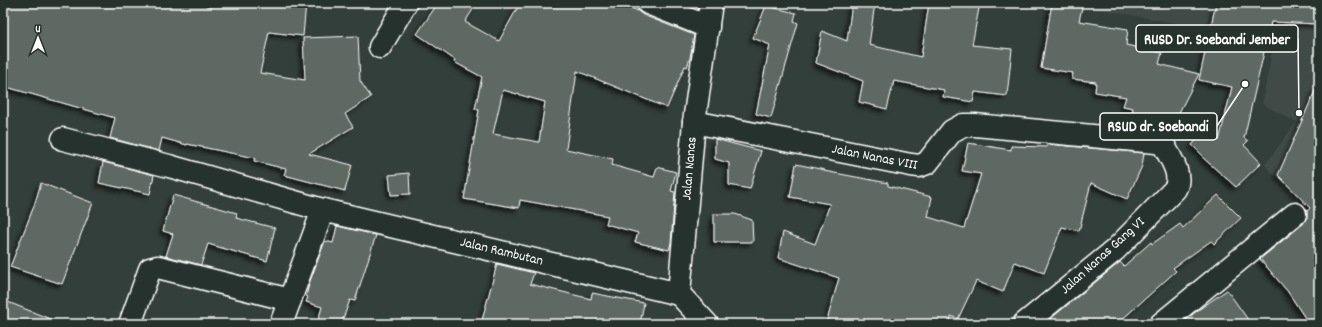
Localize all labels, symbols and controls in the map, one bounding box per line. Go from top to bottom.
north arrow [18,18,58,58]
text: U [35,22,41,38]
callout: RUSD Dr. Soebandi Jember [1136,25,1298,52]
text: RUSD Dr. Soebandi Jember [1144,30,1291,52]
callout: RSUD dr. Soebandi [1100,113,1217,140]
text: RSUD dr. Soebandi [1108,117,1209,139]
street label: Jalan Nanas [677,136,703,201]
street label: Jalan Nanas VIII [830,140,919,176]
street label: Jalan Nanas Gang VI [1056,212,1150,299]
street label: Jalan Rambutan [458,233,545,272]

